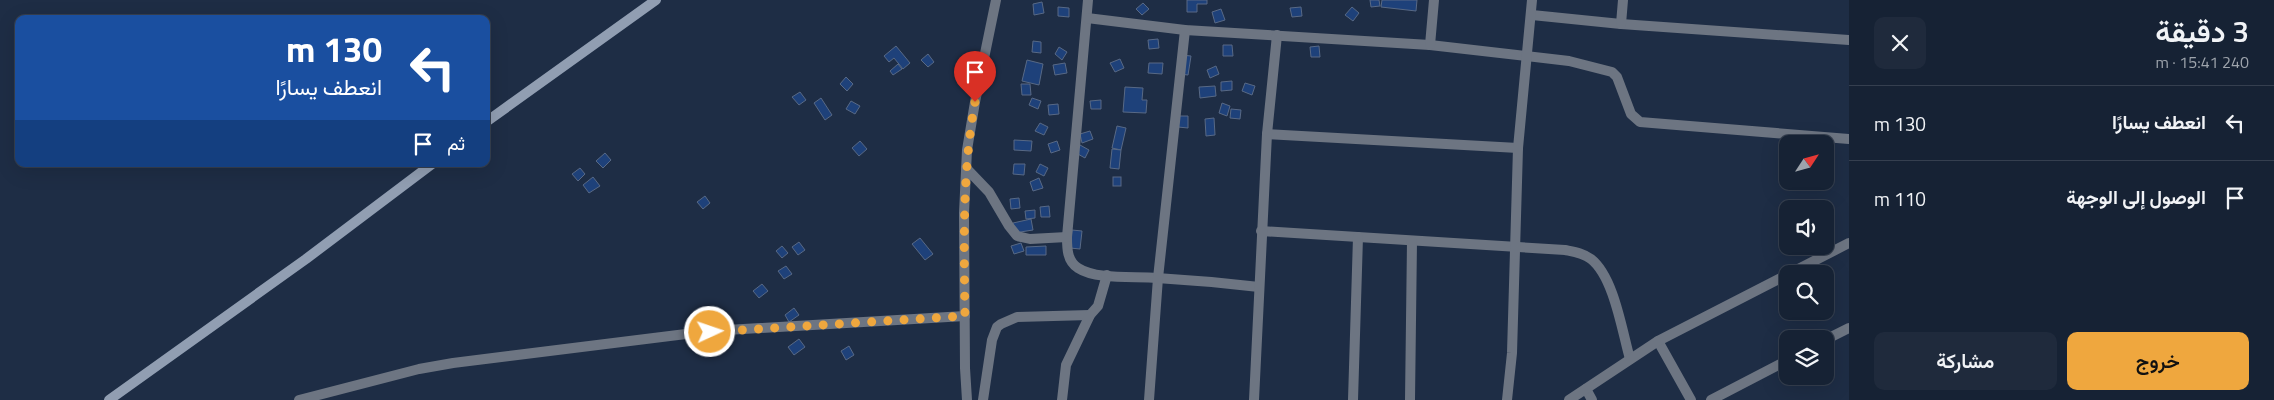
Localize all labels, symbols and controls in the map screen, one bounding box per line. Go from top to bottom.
text: 3 دقيقة [2155,8,2249,54]
button: close [1874,17,1926,69]
text: 130 m [286,22,382,76]
icon: left [400,35,465,100]
text: 240 m · 15:41 [2155,50,2249,74]
pin [954,51,996,102]
icon: arrive [961,58,989,86]
text: انعطف يسارًا [276,70,382,104]
text: انعطف يسارًا [2112,107,2206,136]
text: 130 m [1874,109,1926,138]
icon: left [2221,109,2249,137]
text: ثم [447,128,465,157]
icon: arrive [409,130,437,158]
north arrow [1779,135,1834,190]
map controls [1779,135,1834,385]
text: الوصول إلى الوجهة [2066,182,2206,211]
text: 110 m [1874,184,1926,213]
icon: arrive [2221,184,2249,212]
button: sound [1779,200,1834,255]
button: search [1779,265,1834,320]
position arrow [683,305,735,357]
button: layers [1779,330,1834,385]
button: مشاركة [1874,332,2057,390]
button: خروج [2067,332,2249,390]

